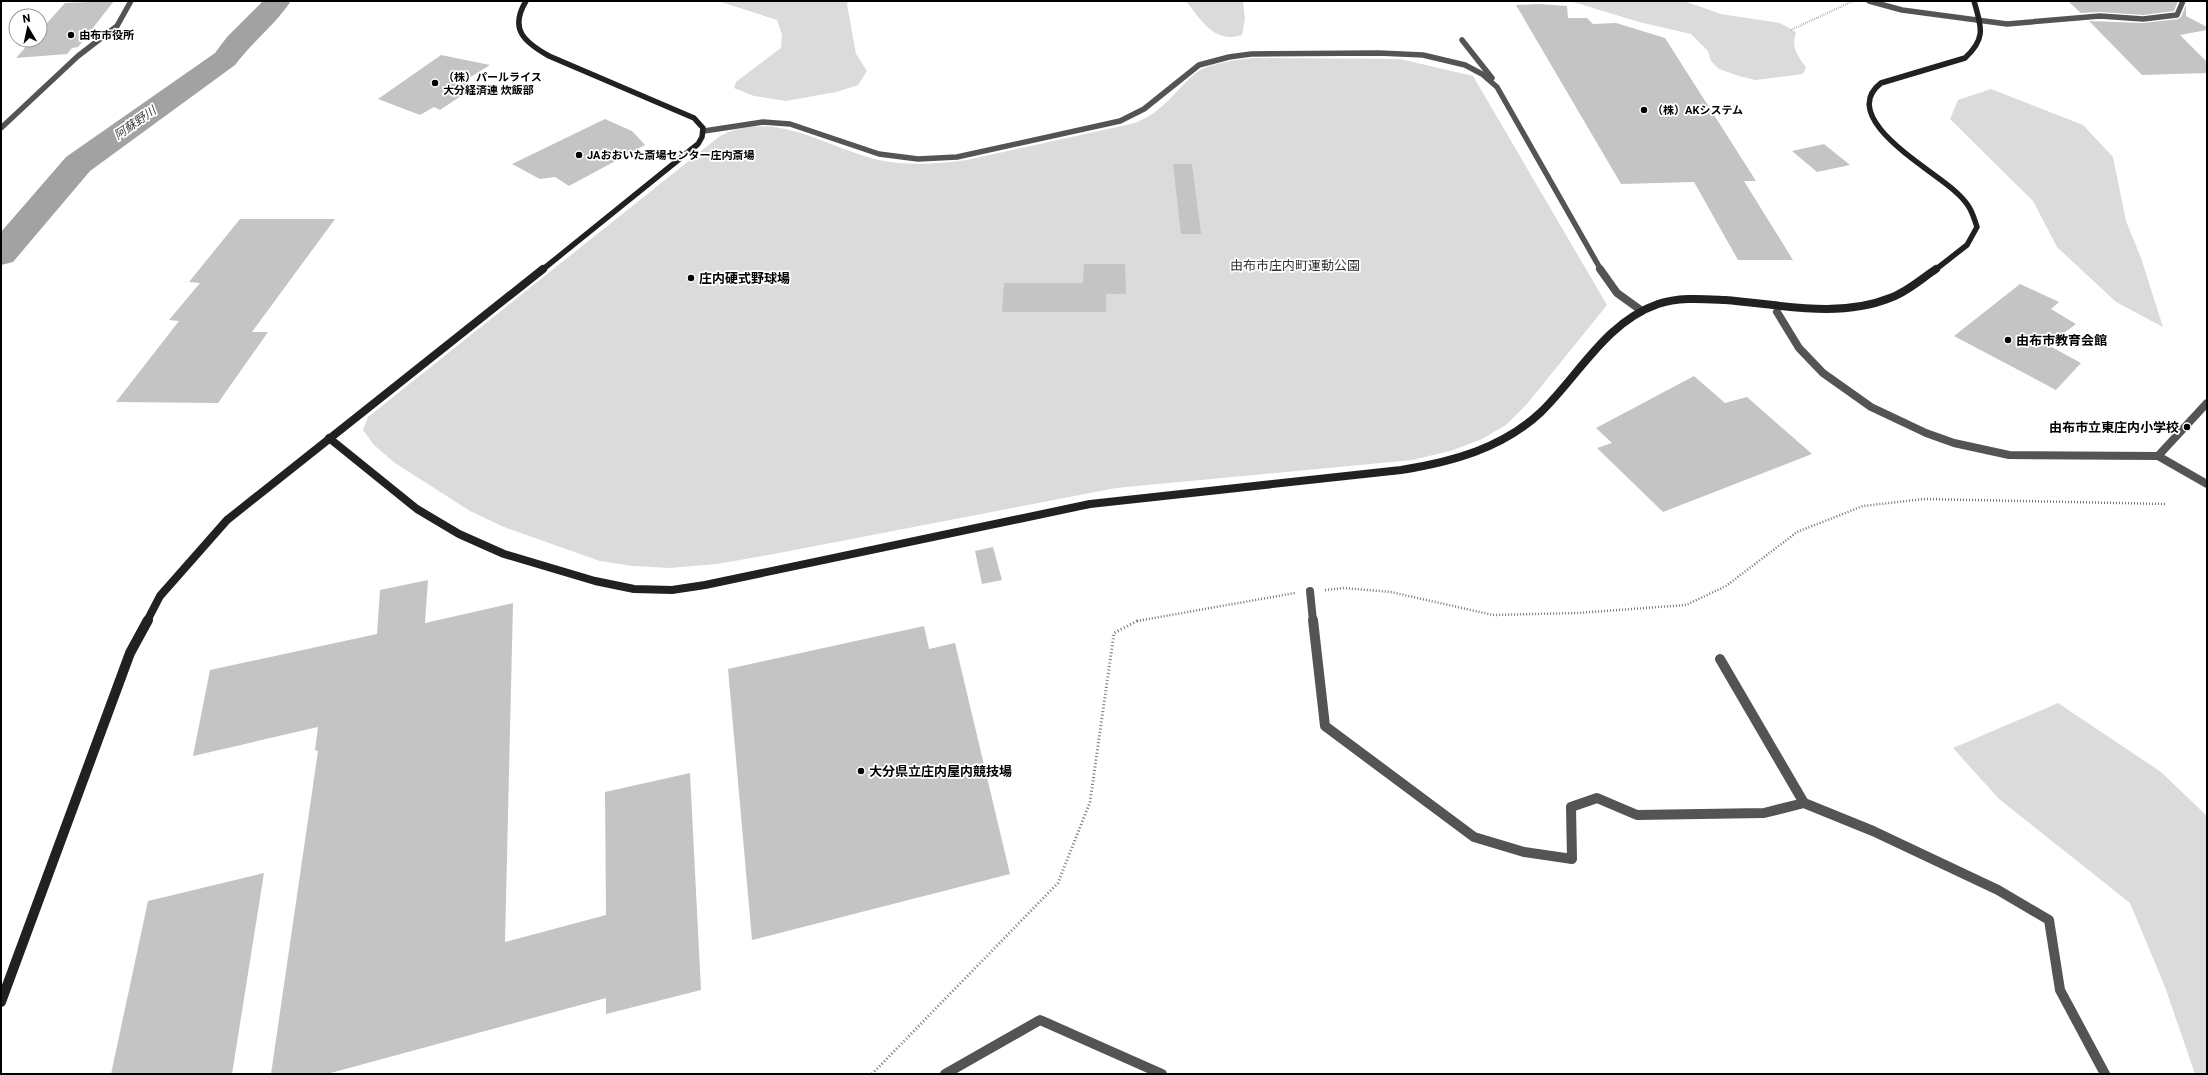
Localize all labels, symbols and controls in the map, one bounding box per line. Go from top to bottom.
north arrow [8,8,48,48]
text: N [22,12,32,26]
place label: 由布市役所 [79,29,134,42]
marker: 由布市役所 [66,30,76,40]
place label: （株）パールライス 大分経済連 炊飯部 [443,71,542,97]
marker: （株）パールライス 大分経済連 炊飯部 [430,78,440,88]
water label: 阿蘇野川 [111,102,160,143]
place label: （株）AKシステム [1652,104,1743,117]
marker: （株）AKシステム [1639,105,1649,115]
place label: JAおおいた斎場センター庄内斎場 [587,149,754,162]
marker: JAおおいた斎場センター庄内斎場 [574,150,584,160]
park label: 由布市庄内町運動公園 [1230,258,1360,273]
place label: 庄内硬式野球場 [699,271,790,286]
marker: 庄内硬式野球場 [686,273,696,283]
place label: 由布市教育会館 [2016,333,2107,348]
marker: 由布市教育会館 [2003,335,2013,345]
place label: 由布市立東庄内小学校 [2049,420,2179,435]
marker: 由布市立東庄内小学校 [2182,422,2192,432]
place label: 大分県立庄内屋内競技場 [869,764,1012,779]
marker: 大分県立庄内屋内競技場 [856,766,866,776]

